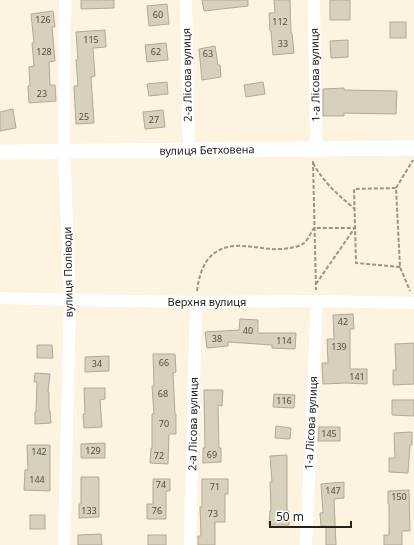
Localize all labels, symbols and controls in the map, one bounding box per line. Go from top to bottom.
house number: 60 [153,8,163,21]
house number: 126 [35,13,51,26]
house number: 112 [272,15,288,28]
street label: 2-а Лісова вулиця [178,28,195,122]
street label: 1-а Лісова вулиця [306,28,323,122]
house number: 115 [83,33,99,46]
house number: 33 [278,37,288,50]
house number: 128 [36,45,52,58]
house number: 62 [151,45,161,58]
house number: 63 [203,47,213,60]
house number: 23 [37,87,47,100]
house number: 25 [79,110,89,123]
house number: 27 [149,113,159,126]
street label: вулиця Бетховена [159,141,255,158]
street label: вулиця Поліводи [59,227,76,317]
street label: Верхня вулиця [168,294,246,309]
house number: 42 [338,315,348,328]
house number: 40 [243,324,253,337]
house number: 38 [212,332,222,345]
house number: 114 [276,334,292,347]
house number: 139 [331,340,347,353]
house number: 66 [159,356,169,369]
house number: 34 [92,357,102,370]
house number: 141 [349,370,365,383]
street label: 1-а Лісова вулиця [301,376,320,470]
street label: 2-а Лісова вулиця [184,377,201,471]
house number: 68 [158,387,168,400]
house number: 116 [276,394,292,407]
house number: 70 [159,417,169,430]
house number: 145 [321,427,337,440]
house number: 129 [85,444,101,457]
house number: 142 [31,445,47,458]
house number: 69 [207,448,217,461]
house number: 72 [154,449,164,462]
house number: 144 [29,473,45,486]
house number: 74 [156,478,166,491]
house number: 71 [210,480,220,493]
house number: 147 [325,484,341,497]
house number: 150 [391,490,407,503]
scale bar [270,503,351,529]
house number: 133 [81,504,97,517]
house number: 76 [152,504,162,517]
house number: 73 [208,507,218,520]
text: 50 m [276,508,304,525]

